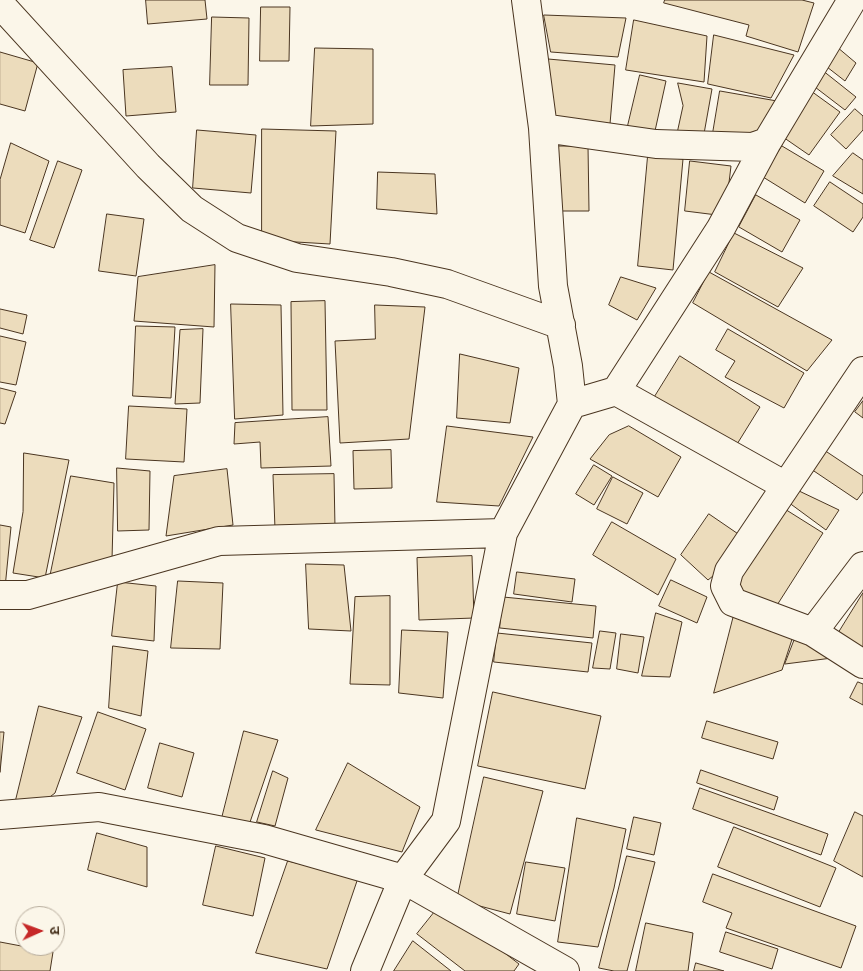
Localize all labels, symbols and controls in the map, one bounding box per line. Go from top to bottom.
north arrow [15,906,65,956]
text: उ [46,926,63,935]

